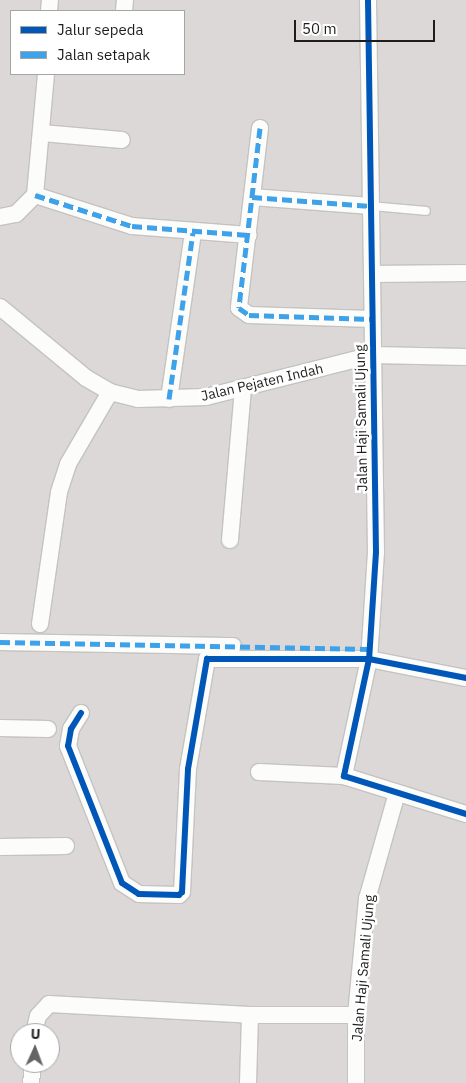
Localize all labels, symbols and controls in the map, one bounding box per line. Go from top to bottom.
legend [10,10,185,75]
scale bar [296,10,437,42]
text: 50 m [302,19,337,38]
text: Jalur sepeda [57,20,144,39]
text: Jalan setapak [57,45,150,64]
street label: Jalan Haji Samali Ujung [351,344,371,492]
street label: Jalan Pejaten Indah [199,360,325,404]
street label: Jalan Haji Samali Ujung [348,894,378,1042]
north arrow [10,1023,60,1073]
text: U [30,1025,41,1043]

